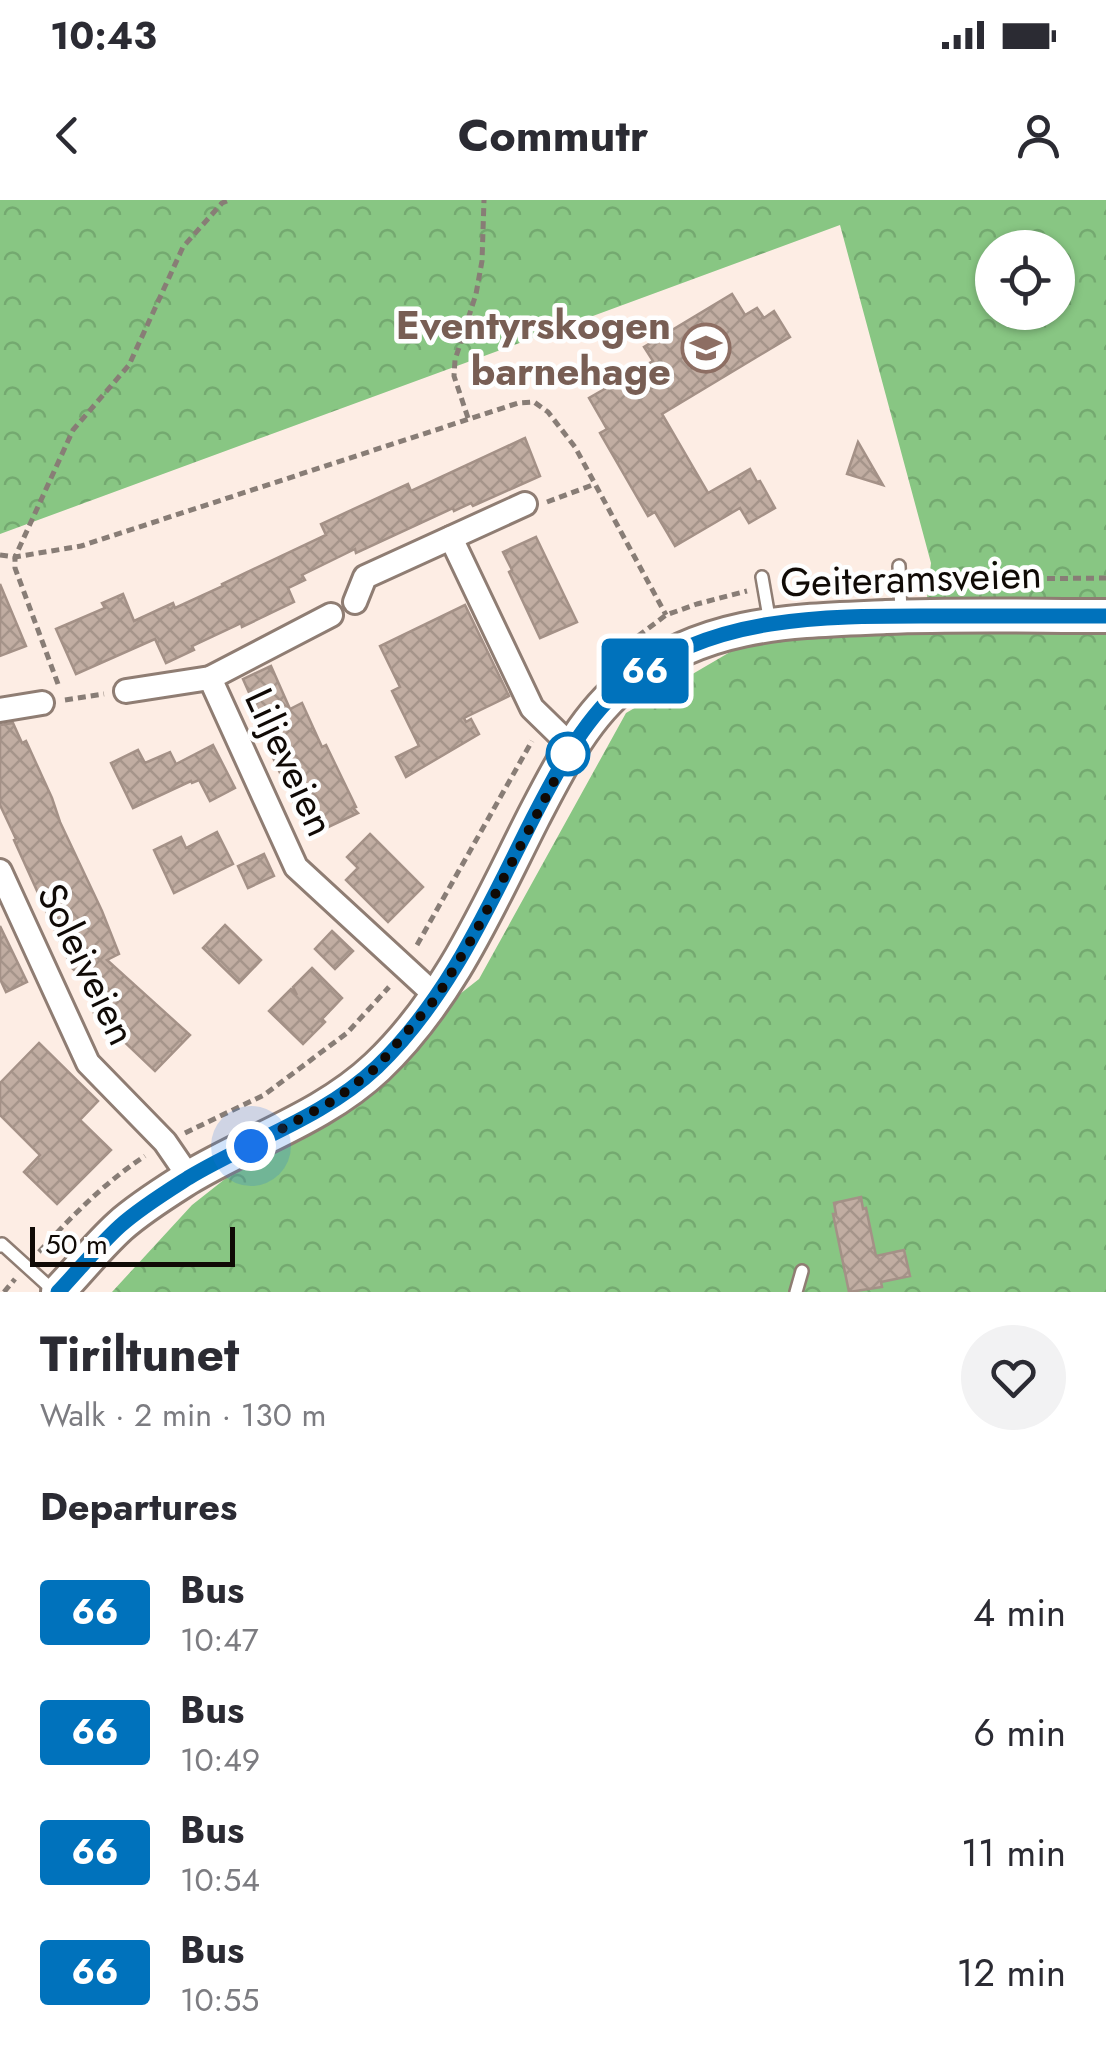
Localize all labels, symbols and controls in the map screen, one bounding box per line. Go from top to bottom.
text: 10:43 [50,8,157,63]
text: Commutr [458,103,648,168]
icon: back [40,108,95,163]
icon: person [1011,108,1066,163]
map controls [975,230,1075,330]
button: locate [975,230,1075,330]
place label: Eventyrskogen barnehage [396,296,671,400]
school or university icon: Eventyrskogen barnehage [680,322,732,374]
street label: Geiteramsveien [779,544,1043,612]
line badge: 66 [600,638,690,704]
text: 66 [622,646,668,696]
street label: Liljeveien [230,679,350,845]
unlabelled marker [547,733,589,775]
street label: Soleiveien [23,873,151,1055]
your location [226,1121,276,1171]
scale bar [30,1222,235,1266]
text: 50 m [45,1224,108,1265]
text: Tiriltunet [40,1320,239,1389]
button: heart [961,1325,1066,1430]
text: Walk · 2 min · 130 m [40,1392,326,1438]
text: Departures [40,1479,237,1534]
text: Bus [180,1562,244,1617]
text: 4 min [973,1585,1066,1640]
text: 66 [72,1587,118,1637]
text: 10:47 [180,1617,259,1663]
text: Bus [180,1682,244,1737]
text: 6 min [973,1705,1066,1760]
text: 66 [72,1707,118,1757]
text: 10:49 [180,1737,260,1783]
text: Bus [180,1802,244,1857]
text: 11 min [961,1825,1066,1880]
text: 66 [72,1827,118,1877]
text: 10:54 [180,1857,260,1903]
text: Bus [180,1922,244,1977]
text: 12 min [956,1945,1066,2000]
text: 66 [72,1947,118,1997]
text: 10:55 [180,1977,259,2023]

